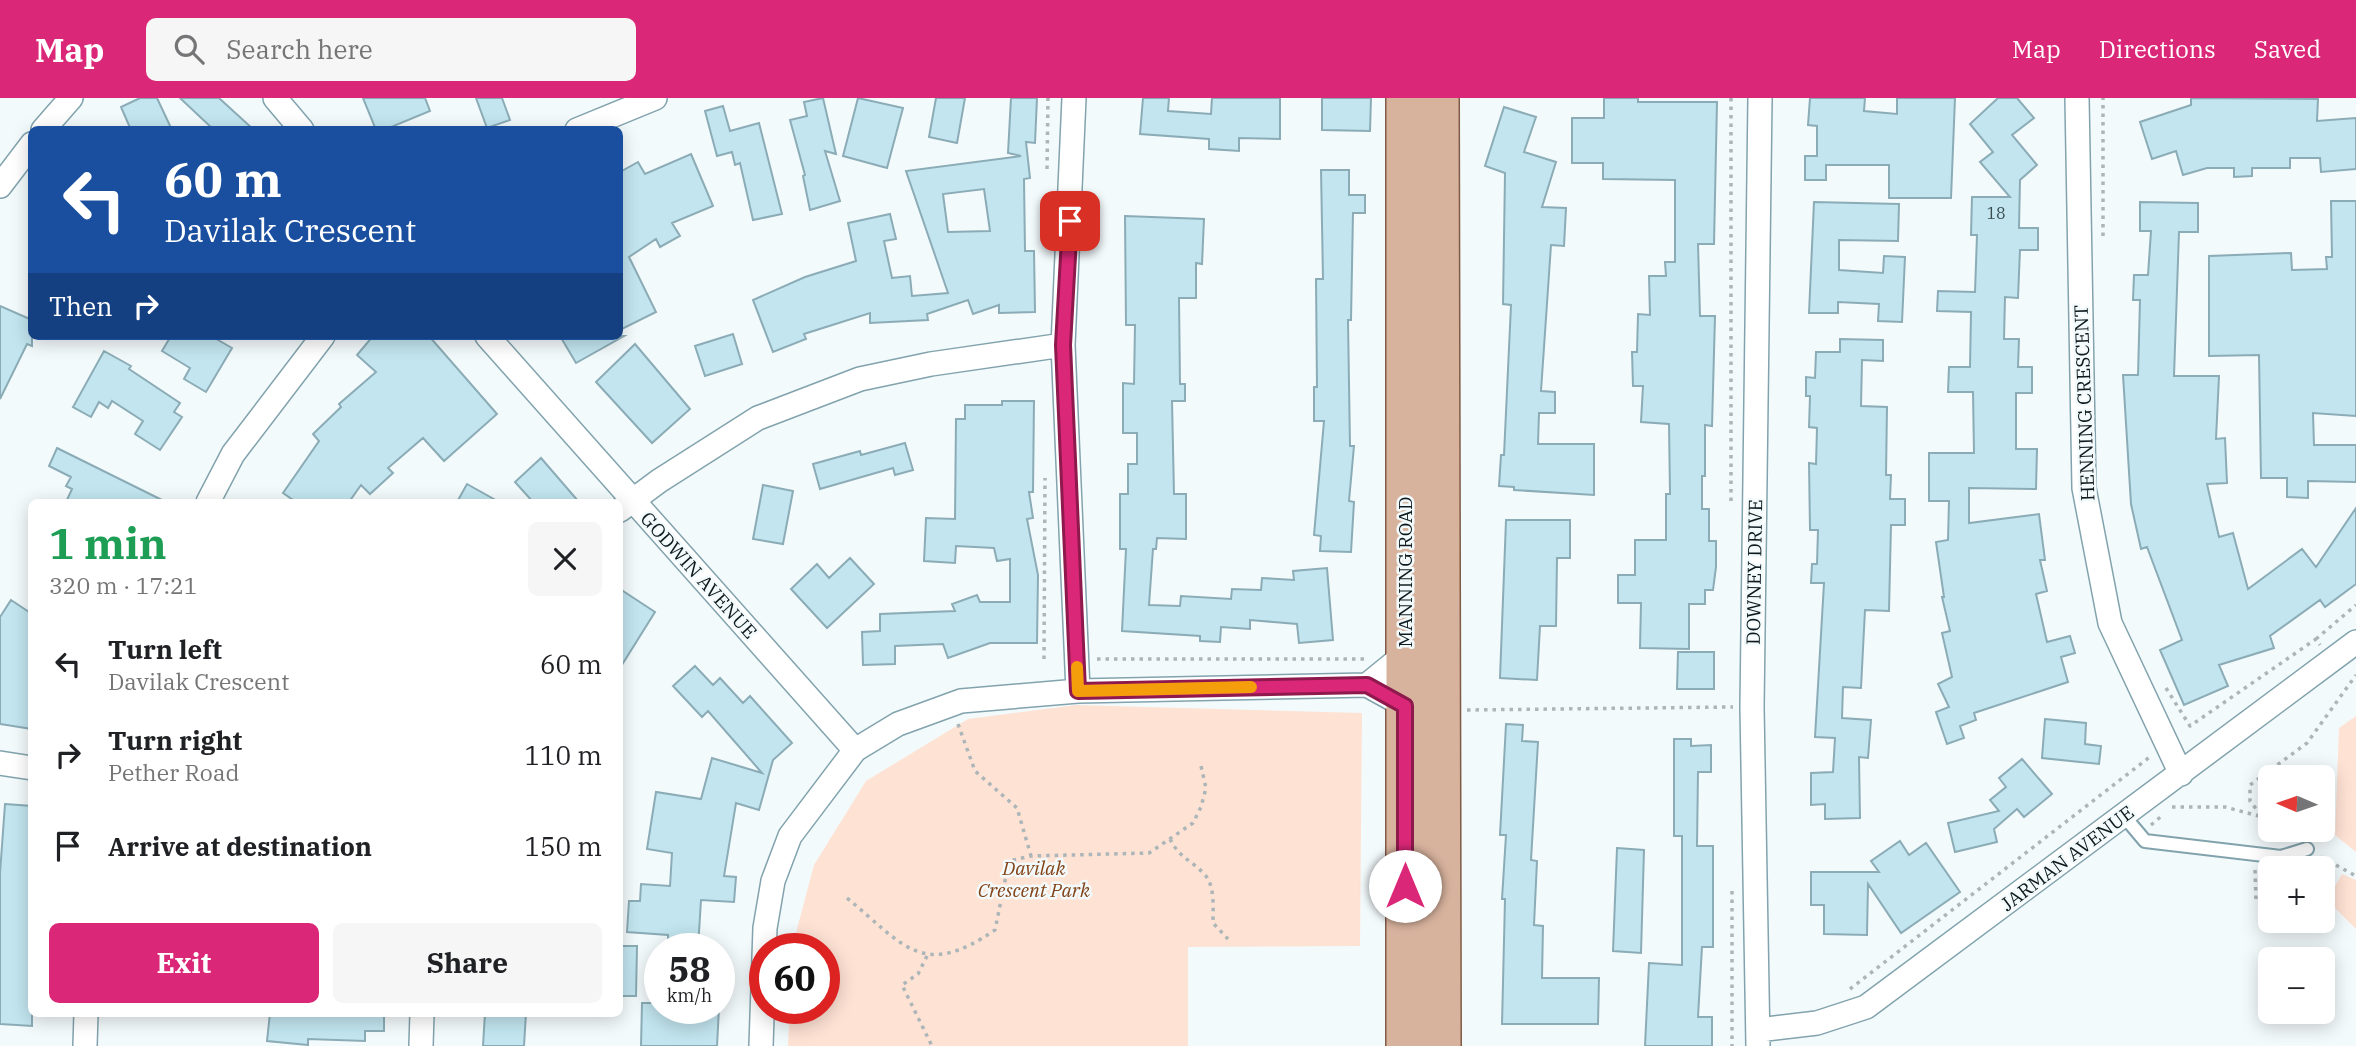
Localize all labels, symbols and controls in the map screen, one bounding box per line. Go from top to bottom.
search box [146,18,636,81]
text: Map [35,28,104,71]
icon: search [170,30,208,68]
text: Search here [226,32,373,66]
text: Map [2012,33,2061,65]
text: Directions [2099,33,2216,65]
text: Saved [2254,33,2321,65]
text: 60 m [164,147,282,210]
icon: left [49,154,140,245]
pin [1040,191,1100,251]
icon: arrive [1051,202,1089,240]
house number: 18 [1986,203,2006,223]
text: Davilak Crescent [164,209,416,251]
icon: right [127,287,165,325]
text: Then [49,289,113,323]
street label: HENNING CRESCENT [2069,304,2099,502]
street label: MANNING ROAD [1393,497,1417,647]
street label: DOWNEY DRIVE [1741,499,1767,645]
street label: GODWIN AVENUE [636,506,762,644]
text: 1 min [49,516,167,571]
button: close [528,522,602,596]
text: 320 m · 17:21 [49,570,198,600]
text: Turn left [108,632,222,666]
icon: left [49,645,87,683]
text: 60 m [540,647,602,681]
text: Davilak Crescent [108,666,289,696]
text: Turn right [108,723,242,757]
icon: right [49,736,87,774]
text: 110 m [524,738,602,772]
text: Pether Road [108,757,239,787]
north arrow [2258,765,2334,842]
map controls [2258,765,2335,1024]
street label: JARMAN AVENUE [1996,800,2138,916]
icon: arrive [49,827,87,865]
text: Arrive at destination [108,829,372,863]
text: 150 m [524,829,602,863]
position arrow [1368,849,1442,923]
park label: Davilak Crescent Park [978,856,1091,902]
button: + [2258,856,2335,933]
button: Exit [49,923,319,1003]
button: Share [333,923,602,1003]
speed limit sign: 60 [749,933,840,1024]
text: 58 [668,946,711,992]
button: − [2258,947,2335,1024]
text: km/h [667,984,712,1007]

